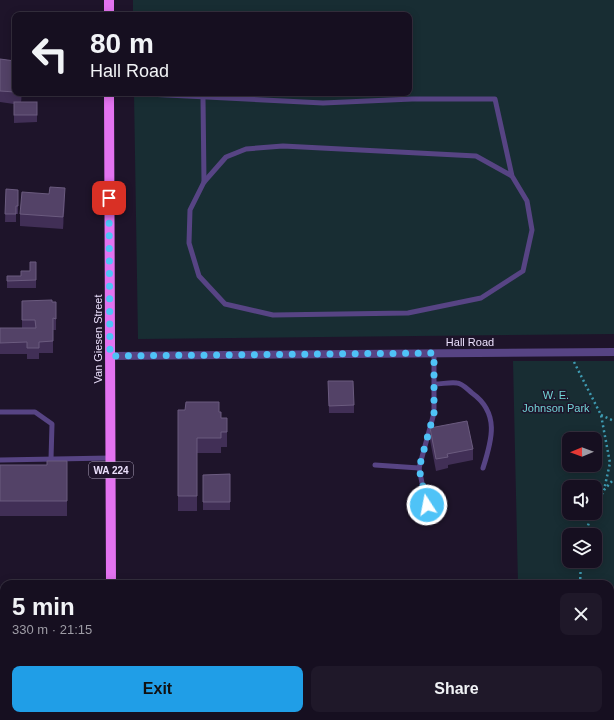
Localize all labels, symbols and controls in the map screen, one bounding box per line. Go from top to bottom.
icon: left [24,28,76,80]
text: 80 m [90,28,154,59]
text: Hall Road [90,61,169,81]
pin [92,181,126,215]
icon: arrive [98,187,120,209]
street label: Van Giesen Street [92,294,104,384]
street label: Hall Road [446,336,494,348]
park label: W. E. Johnson Park [522,389,590,414]
north arrow [562,432,602,472]
map controls [562,432,602,568]
road number: WA 224 [89,462,133,478]
button: sound [562,480,602,520]
position arrow [406,484,448,526]
button: layers [562,528,602,568]
text: 5 min [12,593,75,620]
button: close [560,593,602,635]
text: 330 m · 21:15 [12,622,92,637]
button: Exit [12,666,303,712]
button: Share [311,666,602,712]

